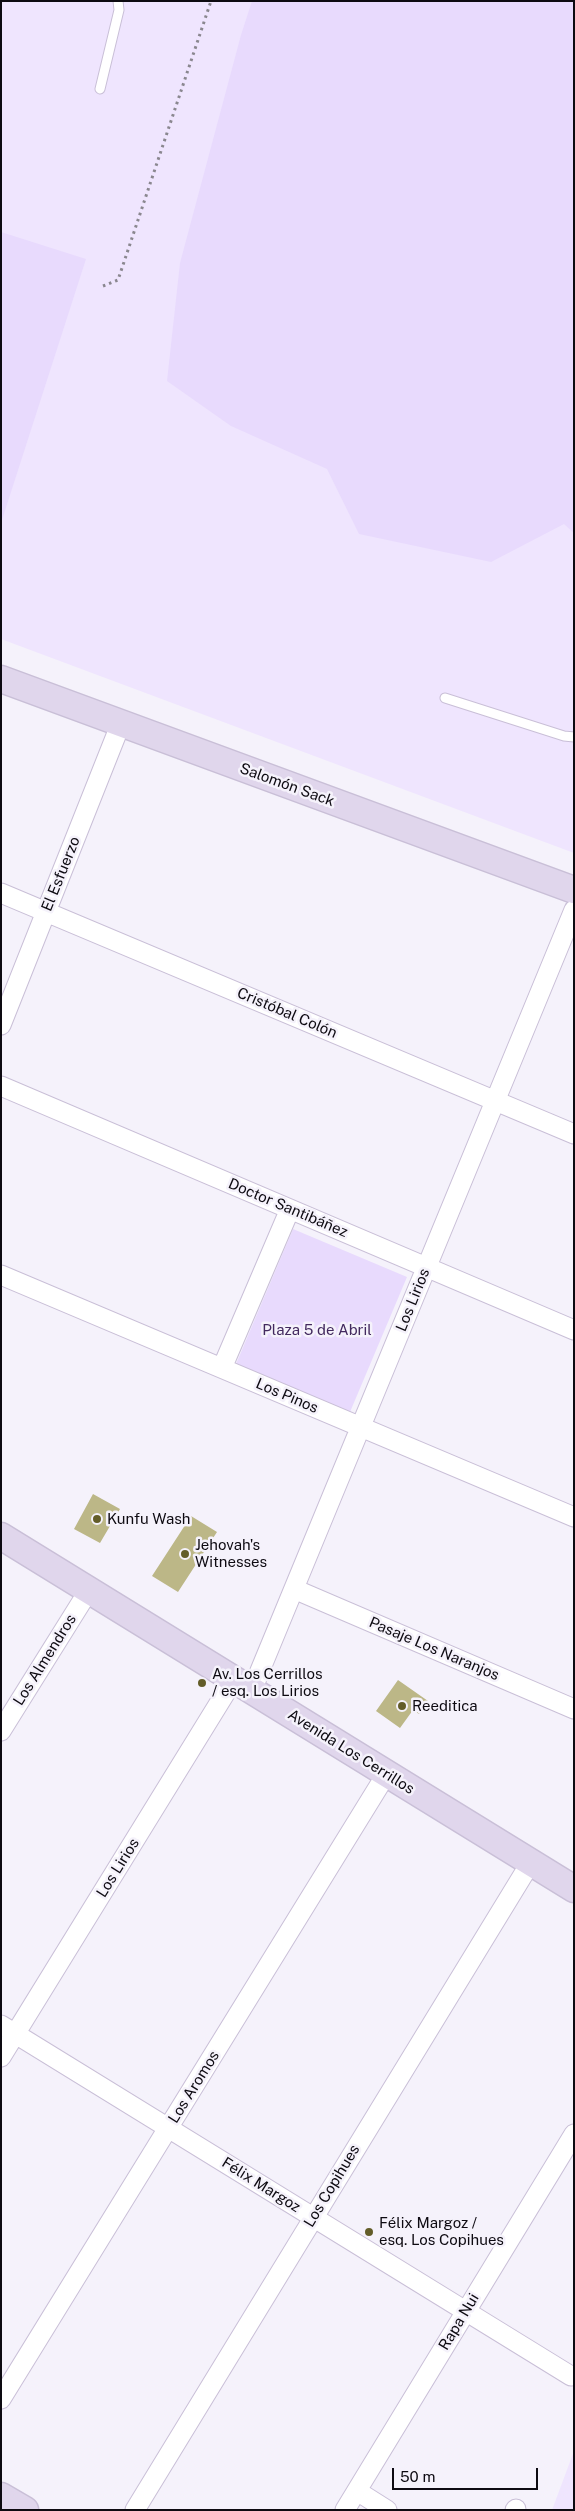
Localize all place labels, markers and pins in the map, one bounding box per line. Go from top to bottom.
place label: Kunfu Wash [107,1510,190,1528]
marker: Kunfu Wash [91,1513,103,1525]
place label: Jehovah's Witnesses [195,1536,267,1571]
marker: Jehovah's Witnesses [179,1548,191,1560]
place label: Av. Los Cerrillos / esq. Los Lirios [212,1665,322,1700]
marker: Av. Los Cerrillos / esq. Los Lirios [196,1677,208,1689]
place label: Reeditica [412,1697,478,1715]
marker: Reeditica [396,1700,408,1712]
place label: Félix Margoz / esq. Los Copihues [379,2214,504,2249]
marker: Félix Margoz / esq. Los Copihues [363,2226,375,2238]

